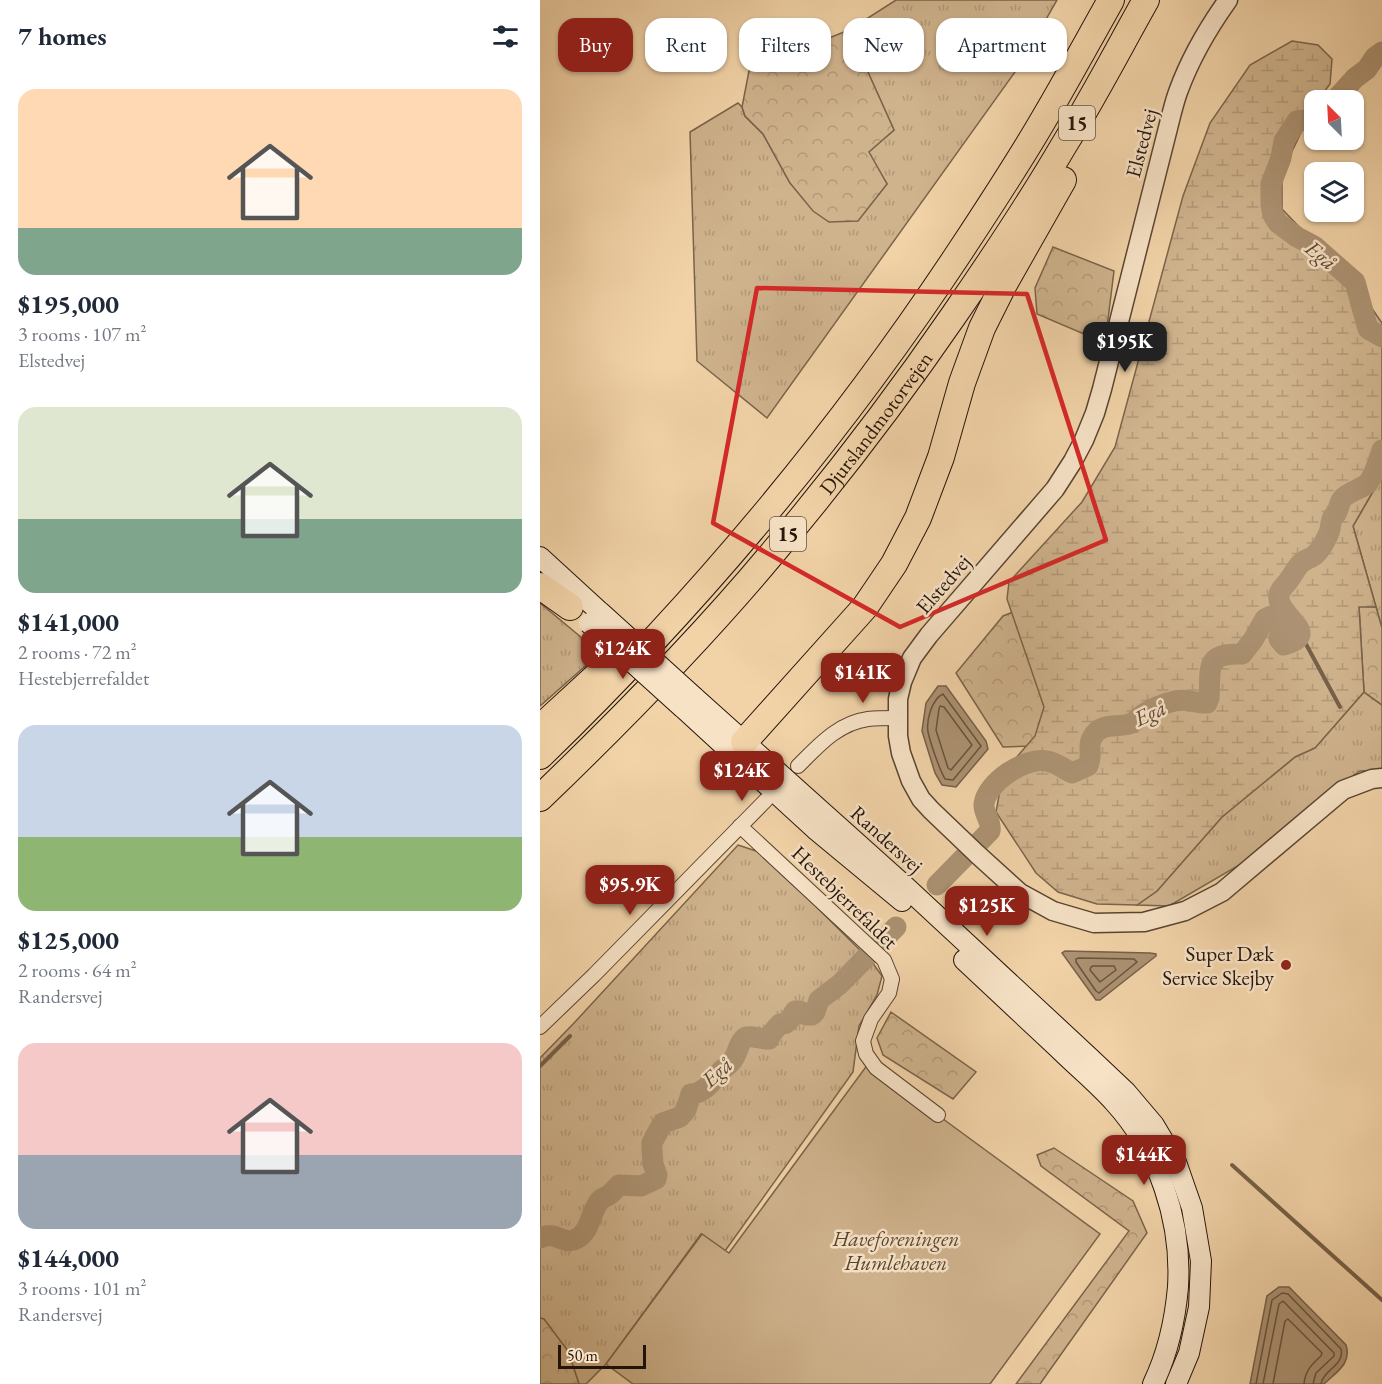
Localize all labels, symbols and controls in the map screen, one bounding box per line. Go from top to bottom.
chip: Buy [558,18,633,72]
chip: Rent [645,18,727,72]
chip: Filters [739,18,831,72]
chip: New [843,18,924,72]
chip: Apartment [936,18,1067,72]
text: 7 homes [18,19,107,53]
icon: filters [489,20,522,53]
north arrow [1304,90,1364,150]
map controls [1304,90,1364,222]
street label: Elstedvej [1119,105,1163,181]
road number: 15 [1059,106,1095,140]
icon: home [216,128,324,236]
button: layers [1304,162,1364,222]
water label: Egå [1299,233,1343,277]
text: $195,000 [18,287,119,321]
text: 3 rooms · 107 m² [18,321,146,347]
pin: $195K [1083,322,1167,373]
text: $195K [1097,328,1153,354]
street label: Djurslandmotorvejen [813,346,938,500]
text: Elstedvej [18,347,85,373]
icon: home [216,446,324,554]
road number: 15 [770,517,806,551]
street label: Elstedvej [910,549,976,619]
text: $141,000 [18,605,119,639]
pin: $124K [581,629,665,680]
text: $124K [595,635,651,661]
text: 2 rooms · 72 m² [18,639,137,665]
pin: $141K [821,653,905,704]
text: $141K [835,659,891,685]
text: Hestebjerrefaldet [18,665,149,691]
water label: Egå [1128,693,1171,734]
pin: $124K [700,751,784,802]
text: $124K [714,757,770,783]
icon: home [216,764,324,872]
street label: Randersvej [845,799,929,879]
street label: Hestebjerrefaldet [786,839,904,955]
pin: $95.9K [581,865,679,916]
text: $95.9K [599,871,661,897]
pin: $125K [945,886,1029,937]
text: $125K [959,892,1015,918]
text: $125,000 [18,923,119,957]
place label: Super Dæk Service Skejby [1162,940,1275,991]
text: 2 rooms · 64 m² [18,957,137,983]
marker: Super Dæk Service Skejby [1279,958,1293,972]
text: Randersvej [18,983,102,1009]
water label: Egå [695,1050,739,1094]
icon: home [216,1082,324,1190]
pin: $144K [1102,1135,1186,1186]
text: $144K [1116,1141,1172,1167]
park label: Haveforeningen Humlehaven [832,1225,959,1276]
text: $144,000 [18,1241,119,1275]
text: 3 rooms · 101 m² [18,1275,146,1301]
text: Randersvej [18,1301,102,1327]
scale bar [558,1342,646,1370]
text: 50 m [567,1345,598,1366]

